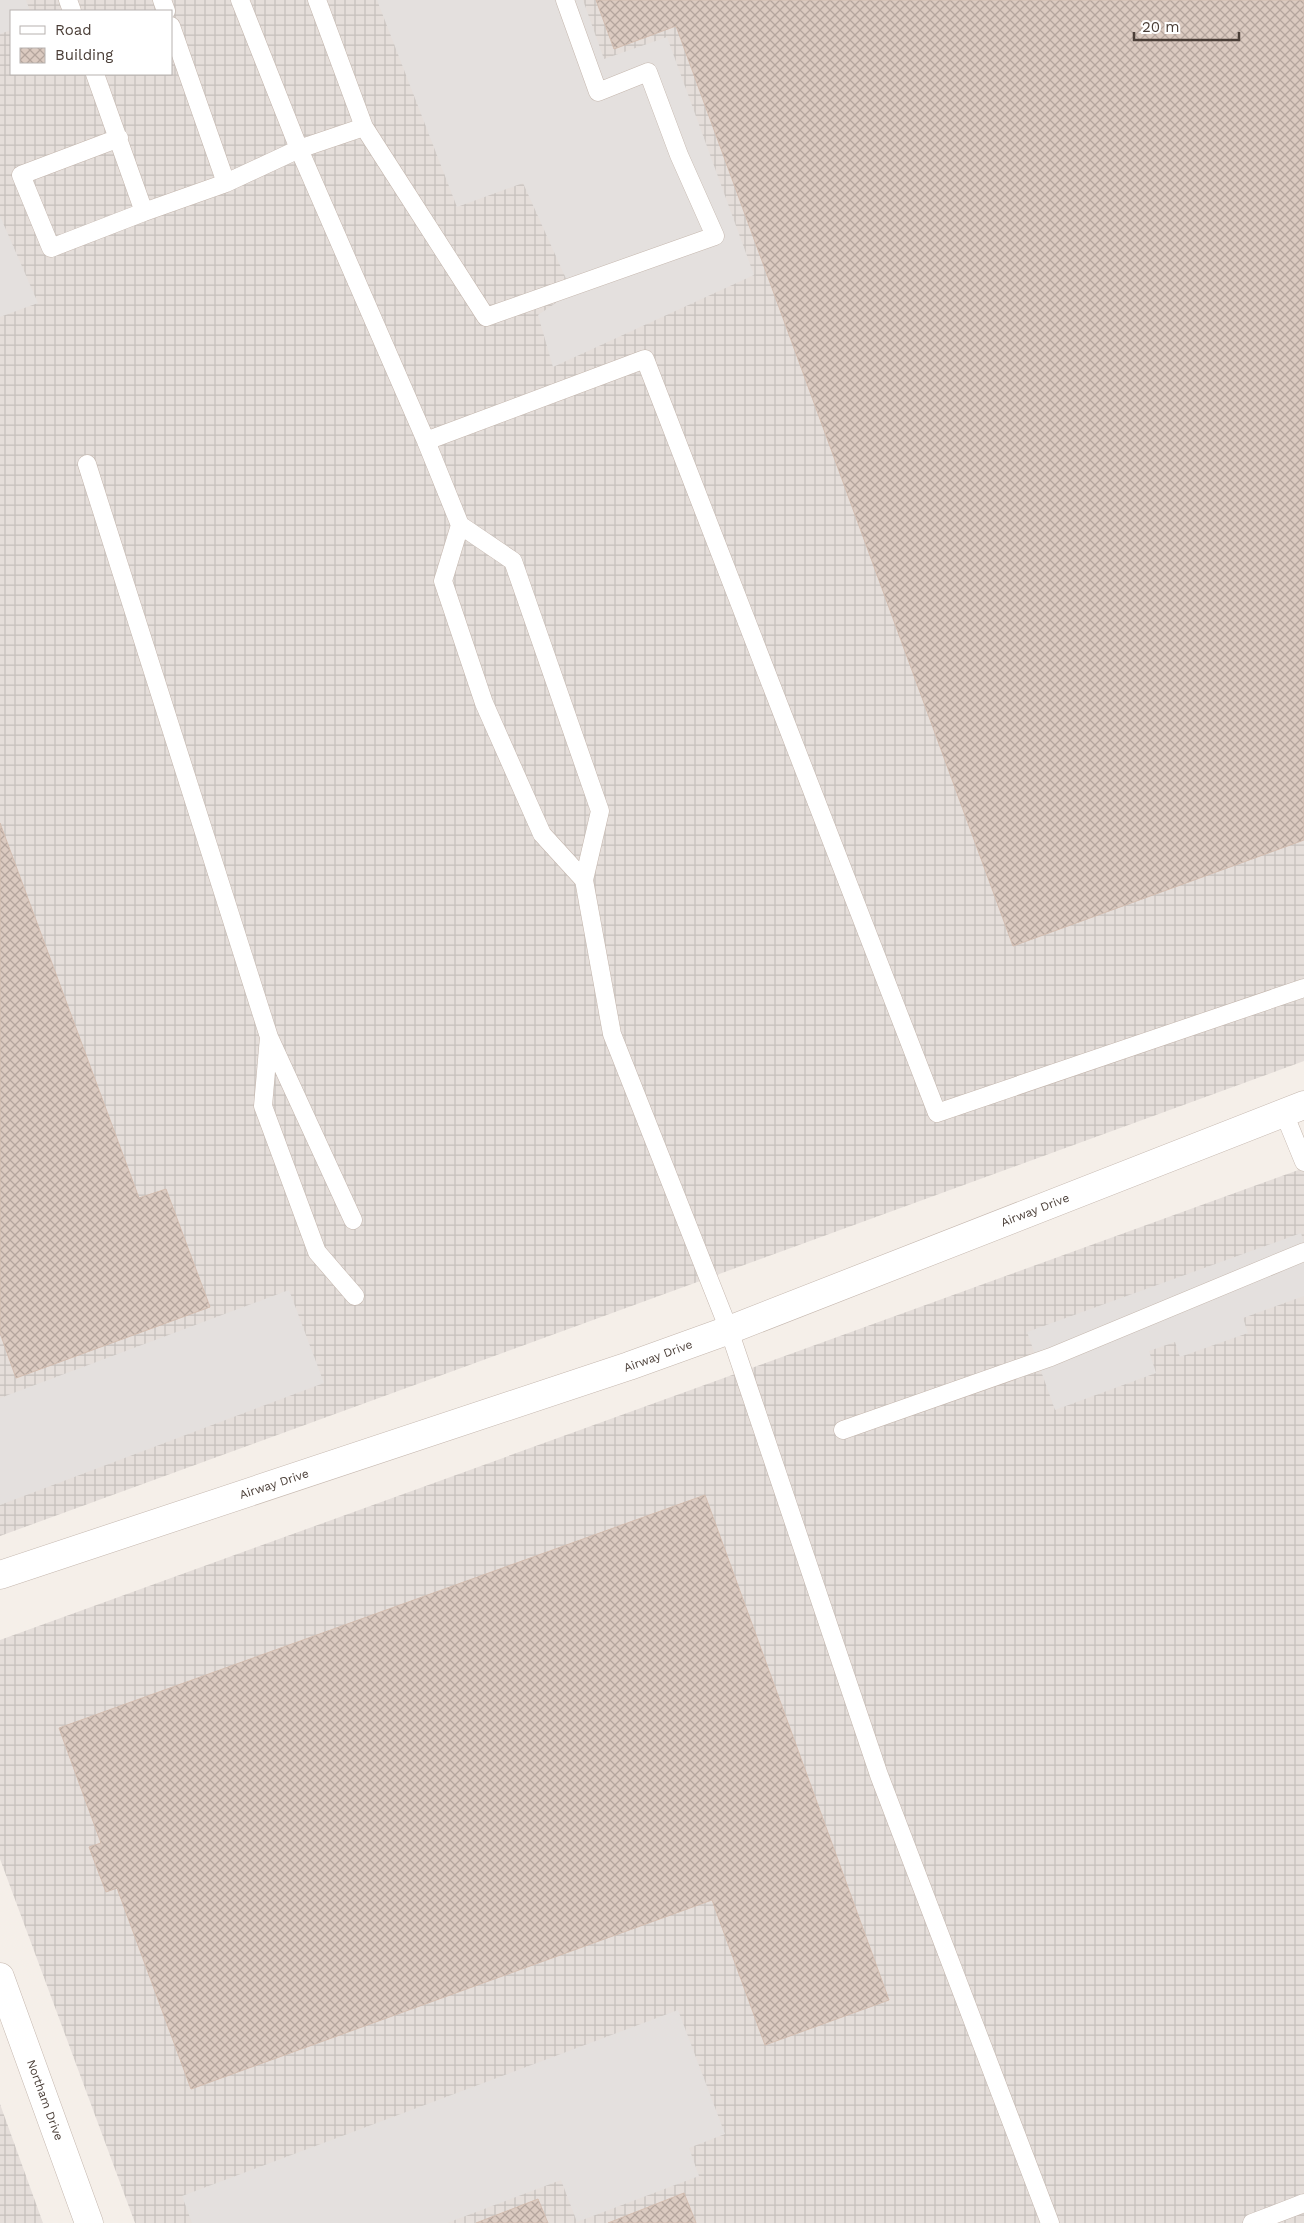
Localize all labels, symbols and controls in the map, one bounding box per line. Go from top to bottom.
legend [10,10,172,75]
scale bar [1134,10,1239,42]
text: 20 m [1142,18,1180,36]
text: Road [55,21,92,39]
text: Building [55,46,113,64]
street label: Airway Drive [999,1191,1071,1229]
street label: Airway Drive [622,1337,694,1375]
street label: Airway Drive [238,1466,311,1502]
street label: Northam Drive [24,2058,66,2142]

